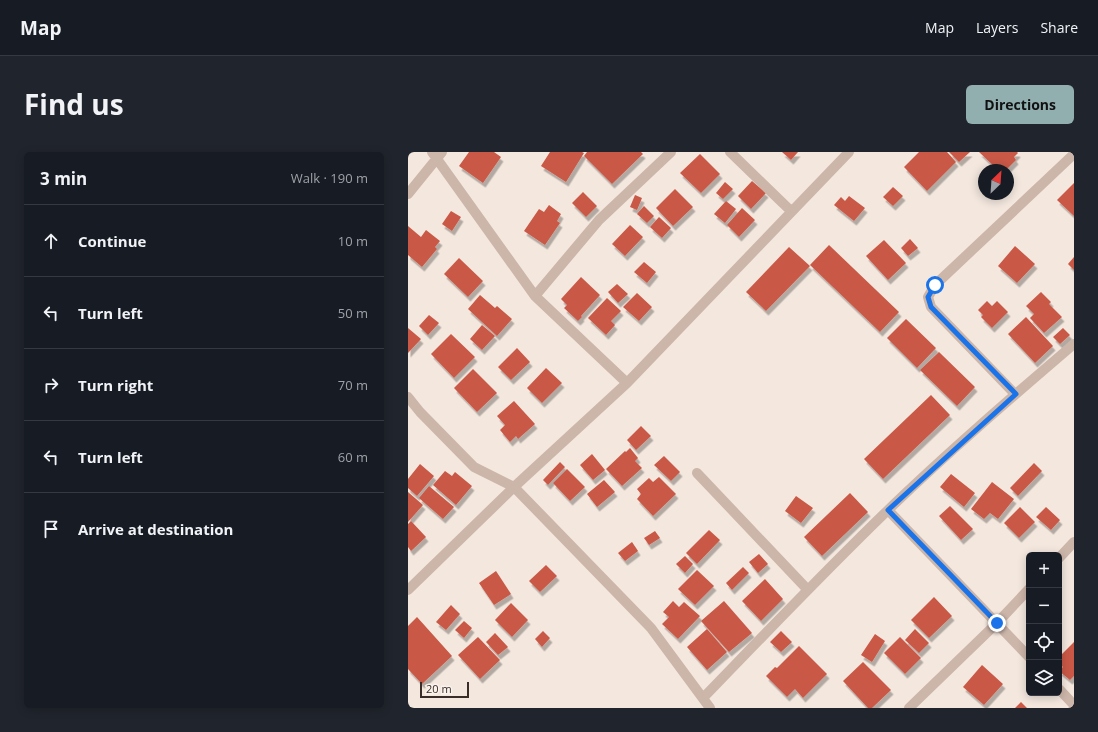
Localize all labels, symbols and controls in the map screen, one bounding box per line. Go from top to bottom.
text: Map [20,15,61,41]
text: Map [925,18,954,37]
text: Layers [976,18,1018,37]
text: Share [1040,18,1078,37]
text: Find us [24,85,124,123]
button: Directions [966,85,1074,124]
north arrow [978,164,1014,200]
text: 3 min [40,167,87,190]
text: Walk · 190 m [291,169,368,187]
icon: ahead [40,230,62,252]
text: Continue [78,231,146,251]
text: 10 m [338,232,368,250]
route start [926,276,944,294]
icon: left [40,302,62,324]
text: Turn left [78,303,143,323]
text: 50 m [338,304,368,322]
icon: right [40,374,62,396]
text: Turn right [78,375,153,395]
text: 70 m [338,376,368,394]
icon: left [40,446,62,468]
text: Turn left [78,447,143,467]
text: 60 m [338,448,368,466]
icon: arrive [40,518,62,540]
text: Arrive at destination [78,519,233,539]
map controls [1026,552,1062,696]
button: + [1026,552,1062,588]
button: − [1026,588,1062,624]
route end [988,614,1006,632]
button: locate [1026,624,1062,660]
button: layers [1026,660,1062,696]
scale bar [420,680,469,699]
text: 20 m [426,681,452,696]

